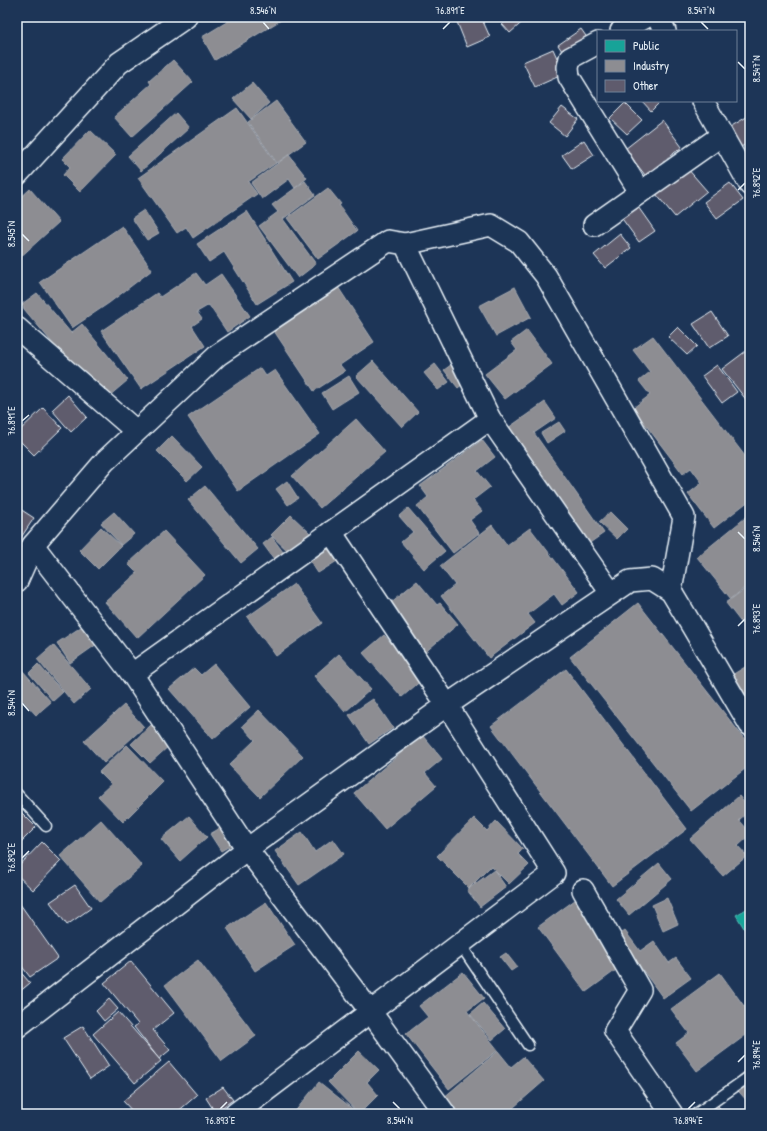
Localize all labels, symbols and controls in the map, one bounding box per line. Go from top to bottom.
text: 8.546°N [250,4,276,17]
text: 76.891°E [435,4,465,17]
text: 8.547°N [687,4,715,17]
legend [597,30,737,102]
text: Public [633,37,659,54]
text: 8.547°N [750,55,763,83]
text: Industry [633,57,669,74]
text: Other [633,77,659,94]
text: 76.892°E [750,167,763,198]
text: 8.545°N [5,221,18,247]
text: 76.891°E [5,406,18,436]
text: 8.546°N [750,526,763,552]
text: 76.893°E [750,603,763,634]
text: 8.544°N [5,690,18,716]
text: 76.892°E [5,842,18,873]
text: 76.894°E [750,1040,763,1070]
text: 76.893°E [205,1114,236,1127]
text: 8.544°N [387,1114,413,1127]
text: 76.894°E [673,1114,703,1127]

